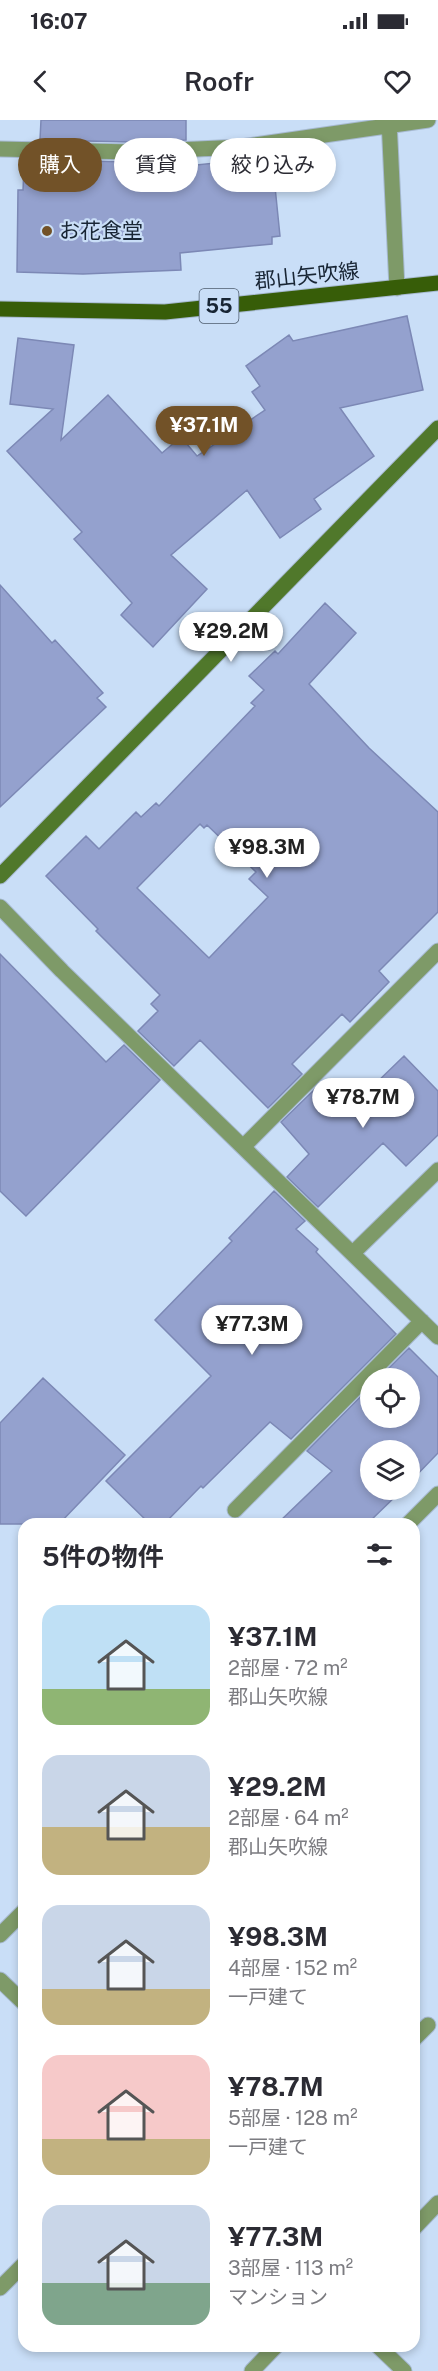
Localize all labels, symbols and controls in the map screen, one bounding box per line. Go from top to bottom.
text: 16:07 [30,8,87,34]
icon: back [24,65,57,98]
text: Roofr [184,65,254,97]
icon: heart [381,65,414,98]
chip: 購入 [18,138,102,192]
chip: 賃貸 [114,138,198,192]
chip: 絞り込み [210,138,336,192]
place label: お花食堂 [59,218,143,243]
marker: お花食堂 [40,224,54,238]
street label: 郡山矢吹線 [253,258,360,293]
road number: 55 [200,289,238,323]
pin: ¥37.1M [155,406,253,457]
text: ¥37.1M [170,413,238,437]
pin: ¥29.2M [182,612,280,663]
text: ¥29.2M [193,619,269,643]
pin: ¥98.3M [218,828,316,879]
text: ¥98.3M [229,835,305,859]
pin: ¥78.7M [314,1078,412,1129]
text: ¥78.7M [326,1085,400,1109]
pin: ¥77.3M [203,1305,301,1356]
text: ¥77.3M [215,1312,289,1336]
map controls [360,1368,420,1500]
button: locate [360,1368,420,1428]
button: layers [360,1440,420,1500]
icon: filters [363,1538,396,1571]
text: 5件の物件 [42,1541,164,1572]
text: ¥37.1M [228,1621,317,1652]
icon: home [90,1629,162,1701]
text: 2部屋 · 72 m² [228,1656,348,1680]
text: 郡山矢吹線 [228,1685,328,1709]
text: ¥29.2M [228,1771,327,1802]
icon: home [90,1779,162,1851]
text: 2部屋 · 64 m² [228,1806,349,1830]
text: 郡山矢吹線 [228,1835,328,1859]
text: ¥98.3M [228,1921,328,1952]
icon: home [90,1929,162,2001]
text: 4部屋 · 152 m² [228,1956,357,1980]
text: 一戸建て [228,1985,308,2009]
text: ¥78.7M [228,2071,324,2102]
icon: home [90,2079,162,2151]
text: 5部屋 · 128 m² [228,2106,358,2130]
text: 一戸建て [228,2135,308,2159]
text: ¥77.3M [228,2221,323,2252]
icon: home [90,2229,162,2301]
text: 3部屋 · 113 m² [228,2256,353,2280]
text: マンション [228,2285,328,2309]

